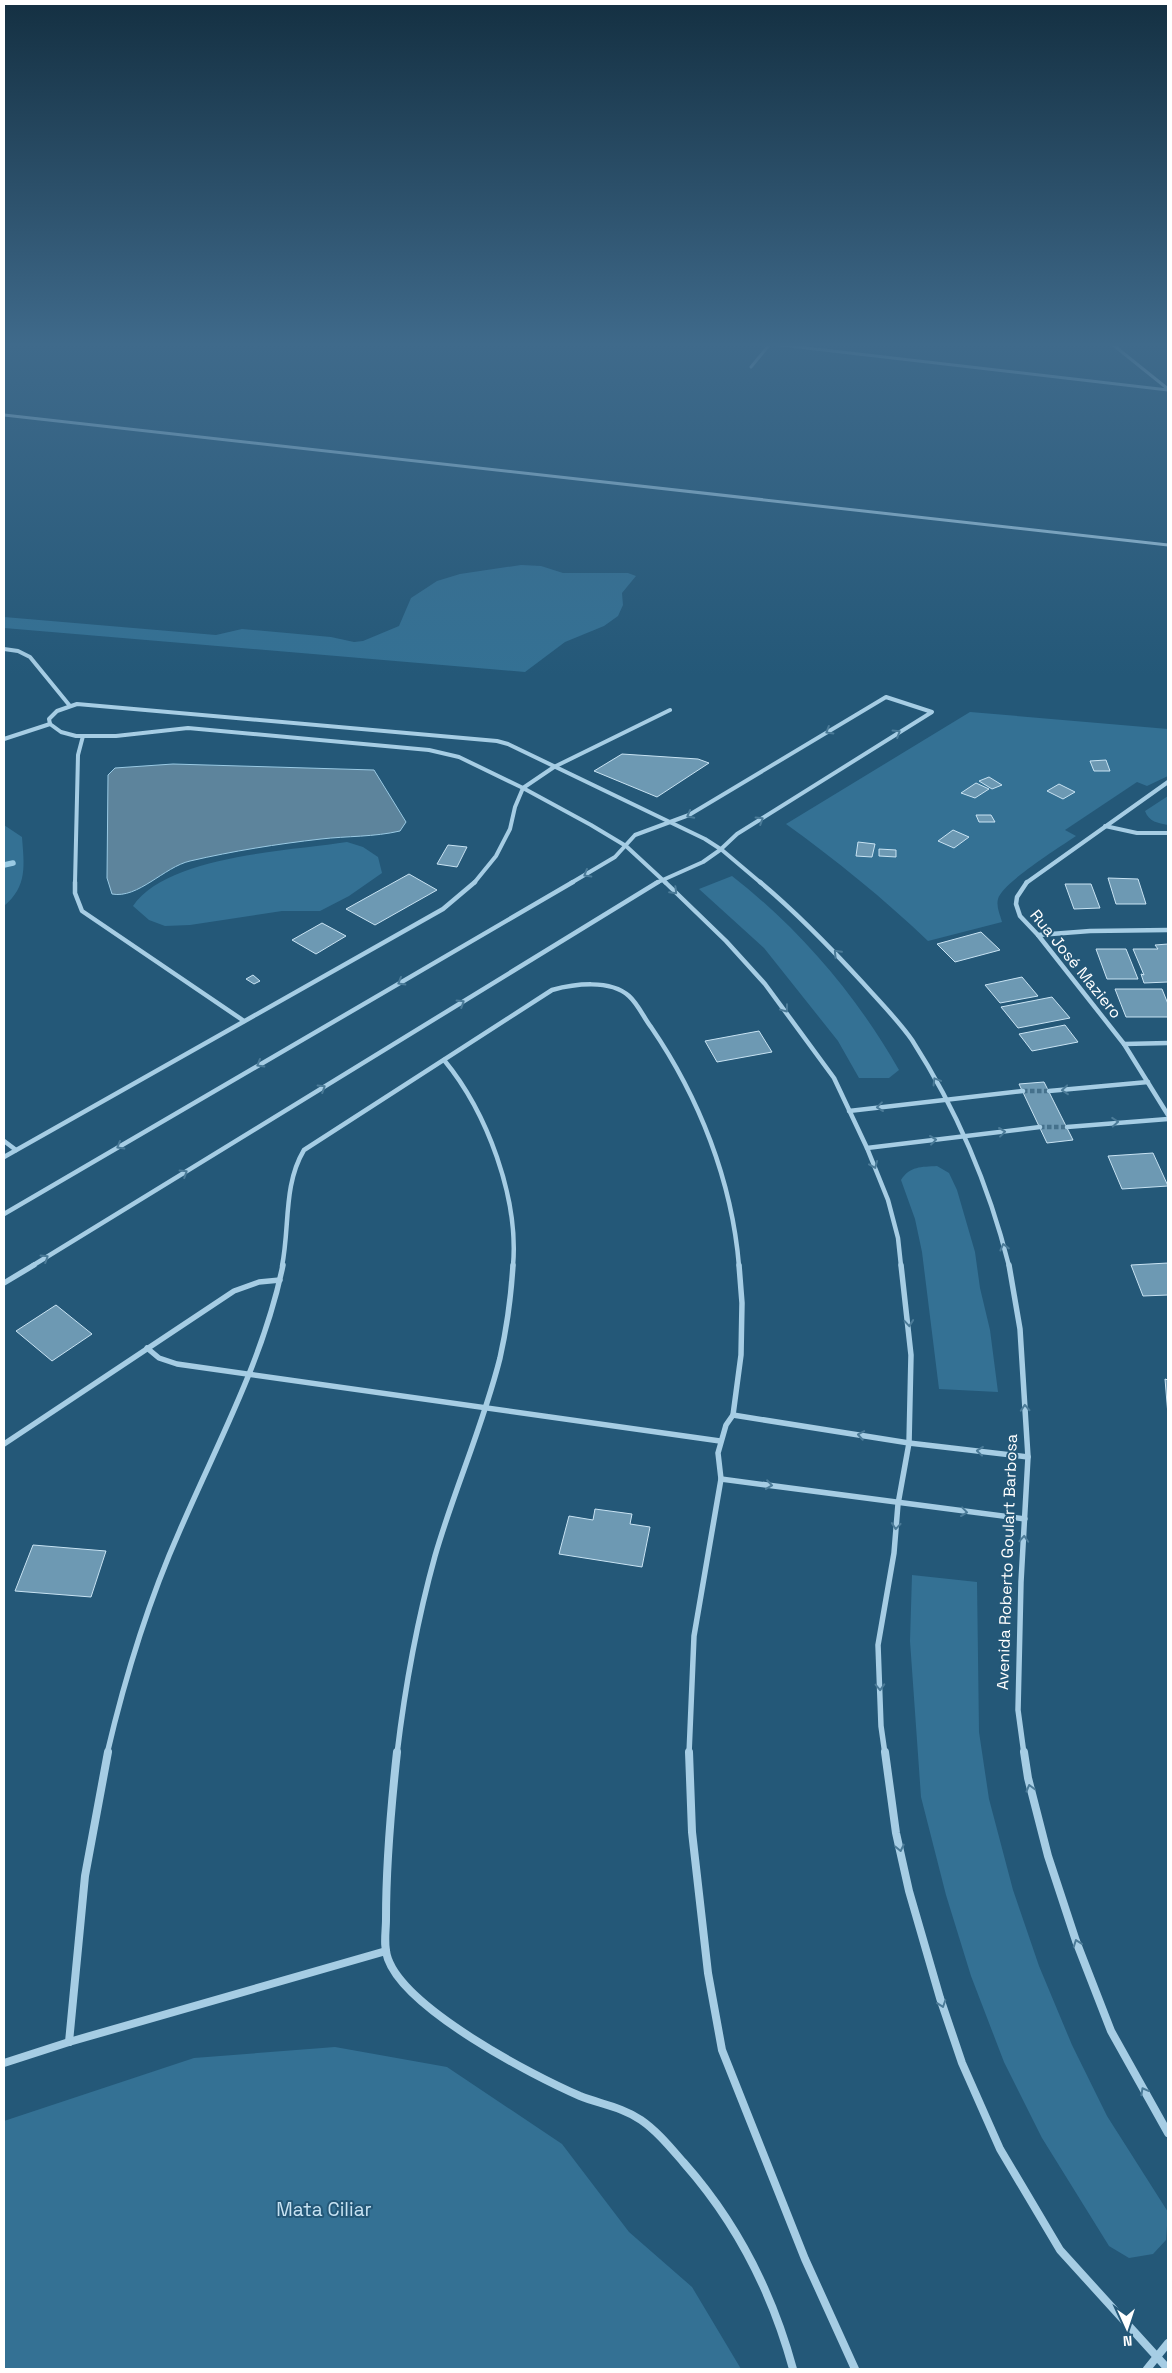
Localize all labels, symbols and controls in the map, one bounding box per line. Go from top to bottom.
one-way arrow [825,724,834,734]
one-way arrow [892,730,901,740]
one-way arrow [686,808,695,818]
one-way arrow [754,816,763,826]
one-way arrow [583,868,592,878]
one-way arrow [668,885,677,894]
street label: Rua José Maziero [1025,905,1127,1023]
one-way arrow [834,950,843,959]
one-way arrow [397,976,406,986]
one-way arrow [455,999,464,1009]
one-way arrow [779,1003,788,1013]
one-way arrow [257,1058,266,1068]
one-way arrow [932,1078,942,1087]
one-way arrow [317,1084,326,1094]
one-way arrow [1061,1084,1069,1095]
one-way arrow [876,1101,884,1112]
one-way arrow [1111,1117,1119,1128]
one-way arrow [998,1127,1006,1138]
one-way arrow [929,1135,937,1146]
one-way arrow [116,1140,125,1150]
one-way arrow [868,1160,879,1169]
one-way arrow [178,1169,187,1179]
one-way arrow [1000,1244,1010,1252]
one-way arrow [40,1254,49,1264]
one-way arrow [903,1319,914,1327]
one-way arrow [1020,1404,1031,1412]
one-way arrow [856,1430,865,1440]
street label: Avenida Roberto Goulart Barbosa [992,1434,1022,1690]
one-way arrow [975,1446,983,1457]
one-way arrow [765,1480,774,1490]
one-way arrow [960,1506,968,1517]
one-way arrow [891,1522,902,1530]
one-way arrow [1018,1535,1029,1543]
one-way arrow [874,1683,885,1691]
one-way arrow [1026,1784,1036,1792]
one-way arrow [894,1843,904,1852]
one-way arrow [1073,1940,1083,1948]
one-way arrow [937,2000,947,2008]
one-way arrow [1140,2088,1150,2097]
park label: Mata Ciliar [276,2197,372,2222]
north arrow [1102,2303,1152,2353]
text: N [1123,2332,1133,2350]

